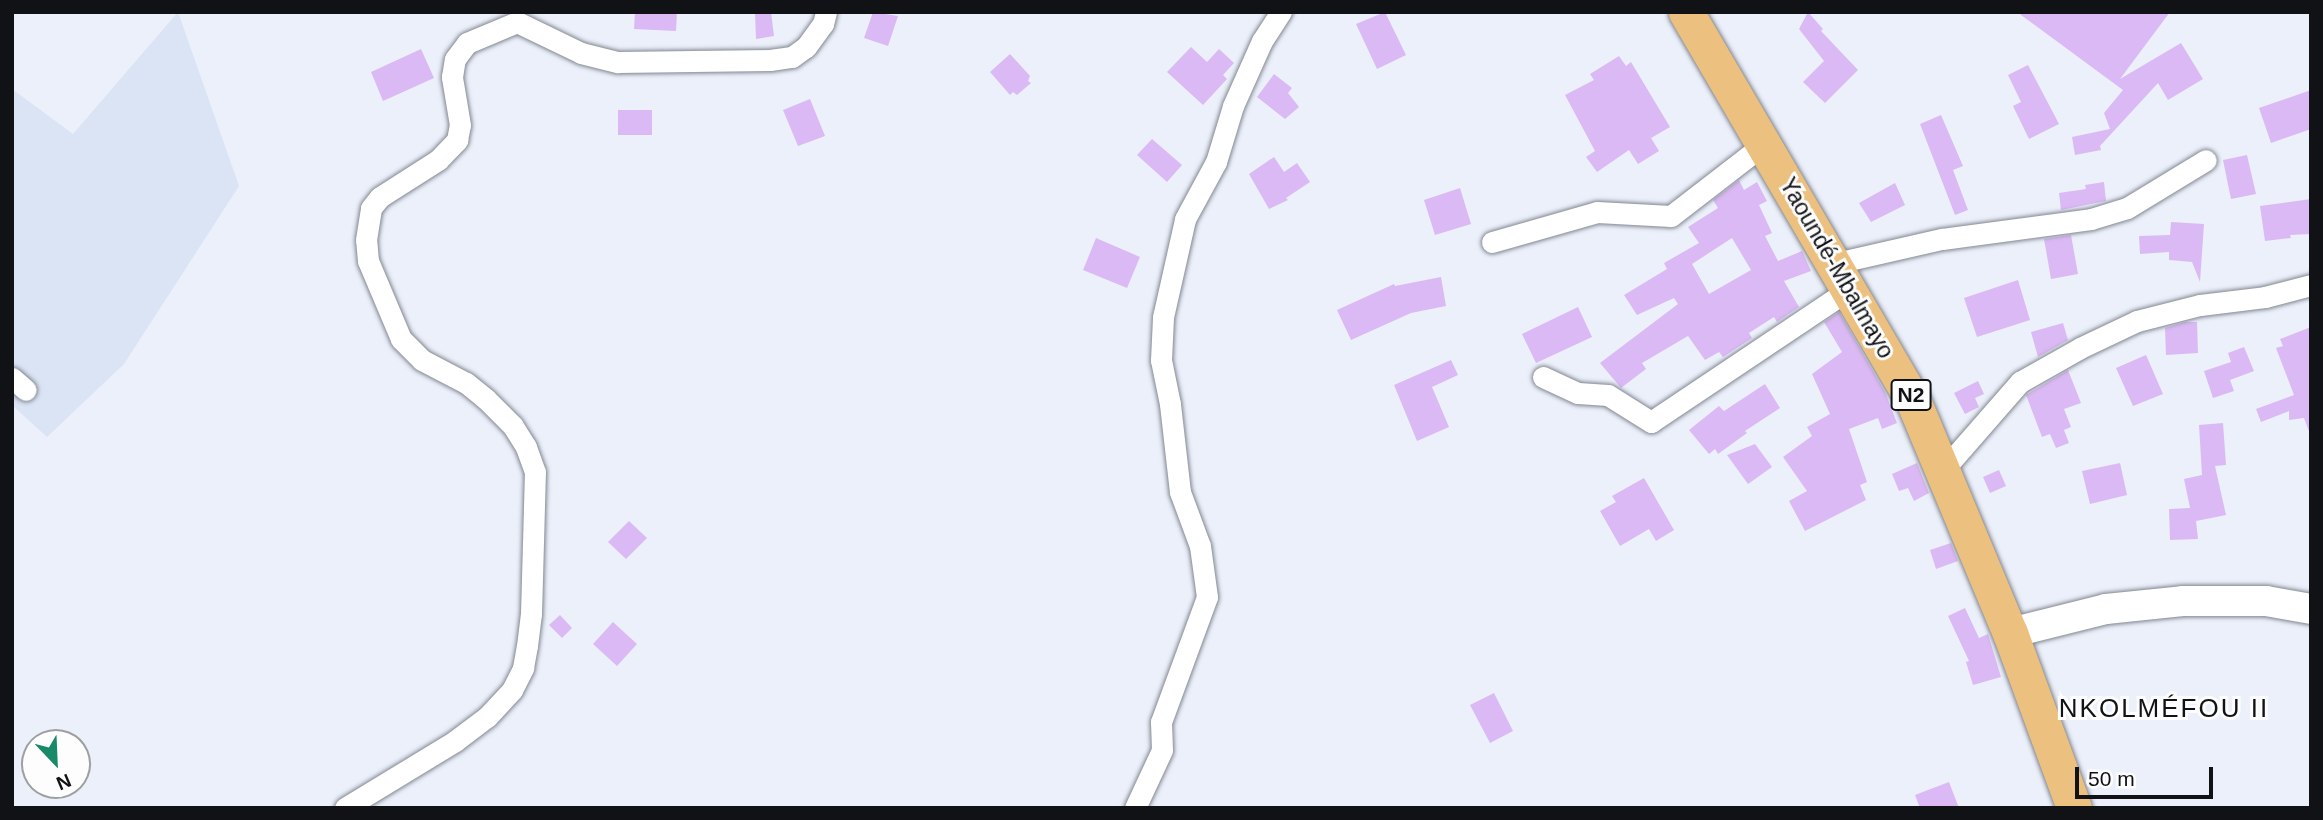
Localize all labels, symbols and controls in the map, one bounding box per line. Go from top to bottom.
street label: Yaoundé-Mbalmayo [1774,173,1900,363]
road number: N2 [1890,378,1932,412]
district label: NKOLMÉFOU II [2060,693,2268,725]
north arrow [21,729,91,799]
scale bar [2078,754,2216,798]
text: 50 m [2088,767,2135,790]
text: N [53,770,74,794]

